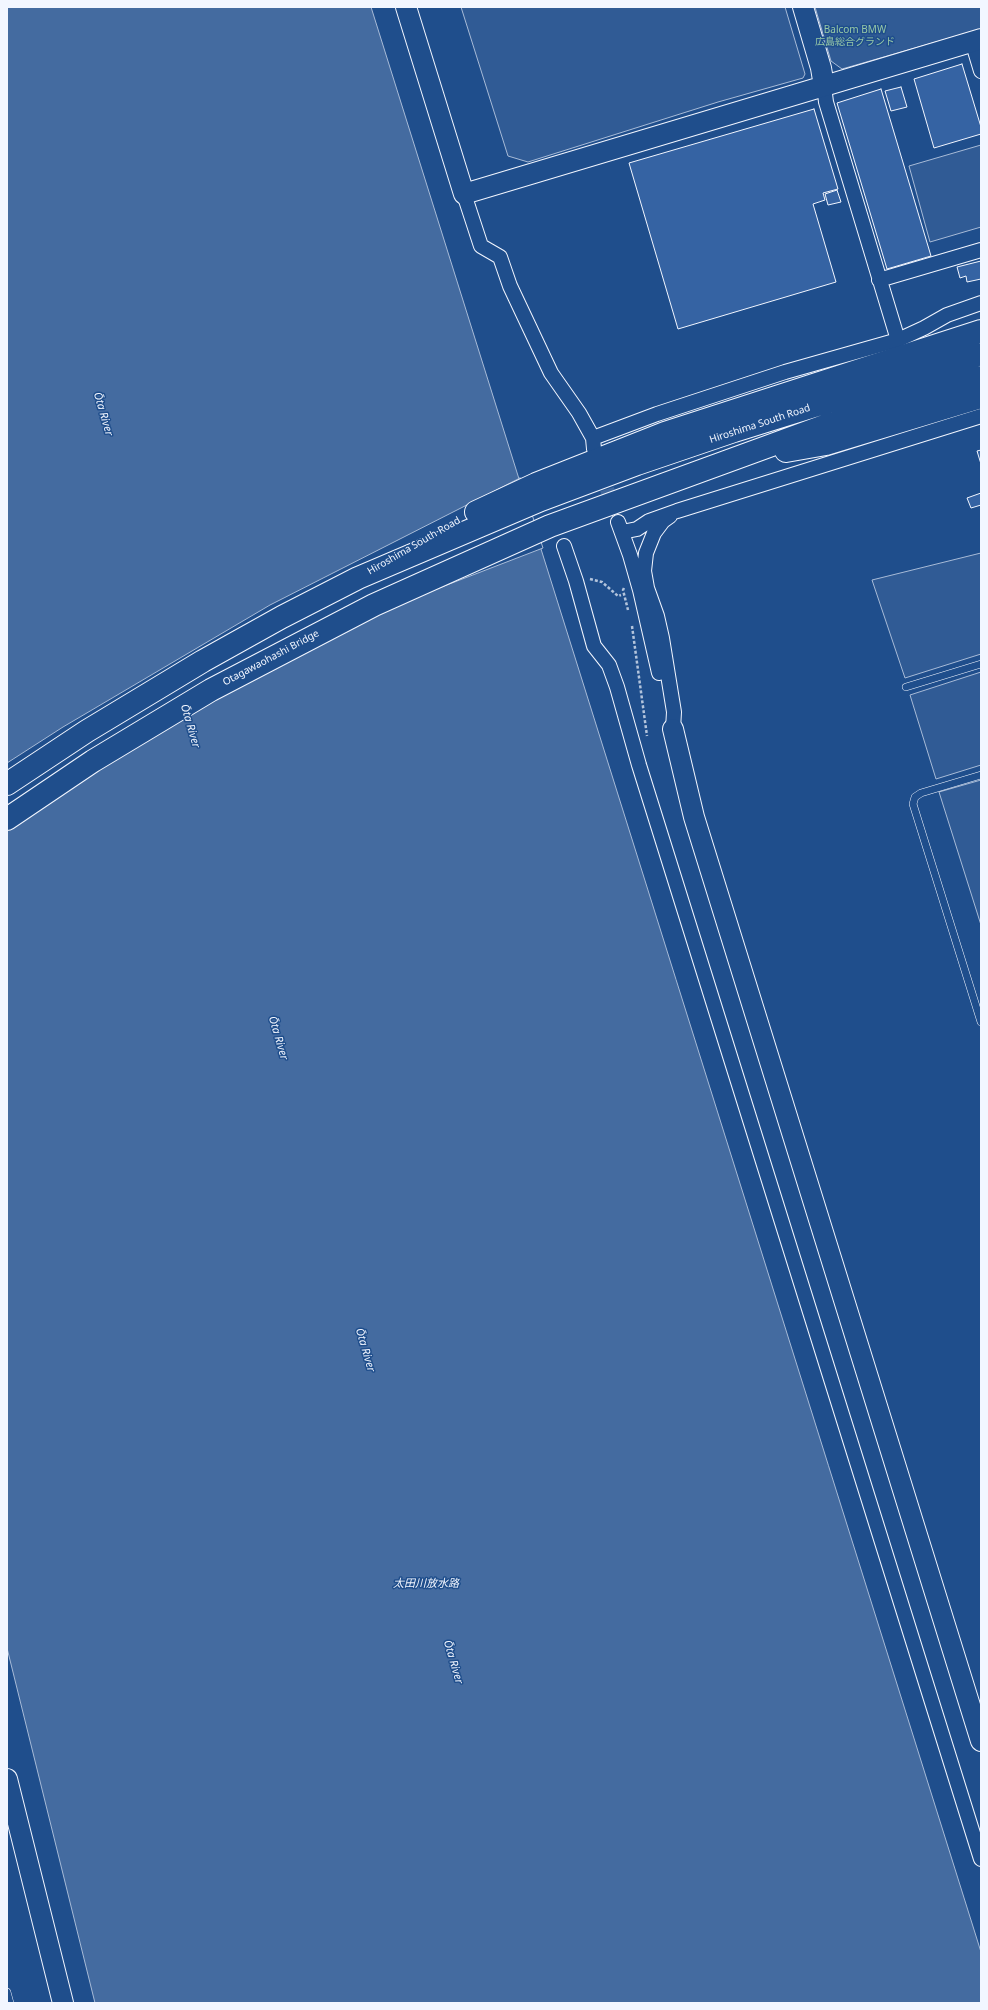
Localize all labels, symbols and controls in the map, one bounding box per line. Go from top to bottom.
park label: Balcom BMW 広島総合グランド [815,24,895,48]
water label: Ōta River [90,391,116,437]
street label: Hiroshima South Road [708,402,812,446]
street label: Hiroshima South Road [365,514,463,578]
street label: Otagawaohashi Bridge [221,627,321,689]
water label: Ōta River [177,703,203,749]
water label: Ōta River [265,1015,291,1061]
water label: Ōta River [352,1327,378,1373]
water label: 太田川放水路 [393,1577,459,1591]
water label: Ōta River [440,1639,466,1685]

